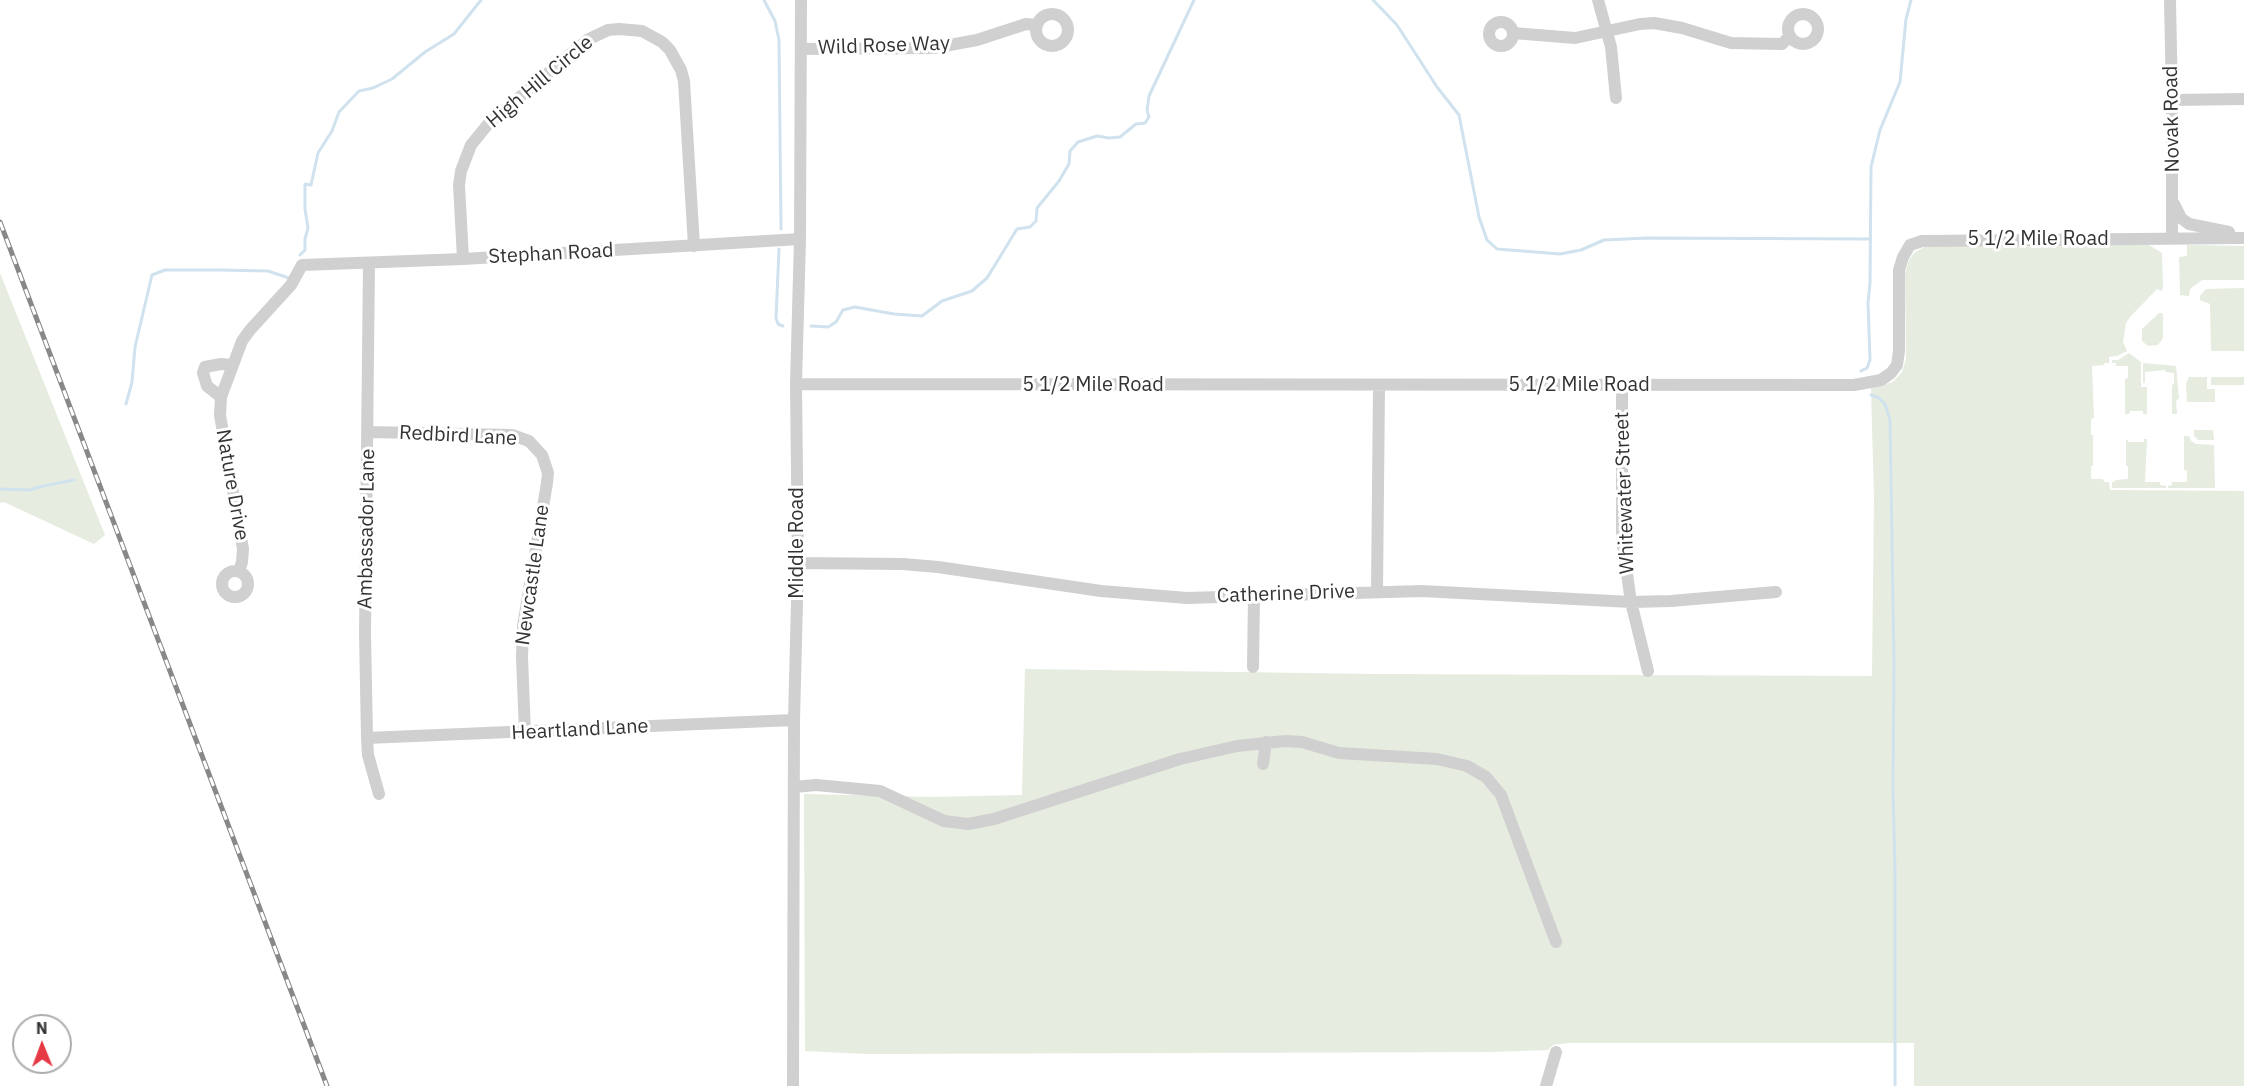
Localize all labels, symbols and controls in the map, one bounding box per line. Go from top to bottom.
street label: High Hill Circle [482,31,598,133]
street label: Wild Rose Way [818,32,950,60]
street label: Novak Road [2159,65,2185,173]
street label: 5 1/2 Mile Road [1967,227,2109,251]
street label: Stephan Road [488,239,614,269]
street label: 5 1/2 Mile Road [1022,373,1164,397]
street label: 5 1/2 Mile Road [1508,373,1650,397]
street label: Whitewater Street [1610,411,1640,575]
street label: Redbird Lane [398,421,518,451]
street label: Nature Drive [210,427,254,543]
street label: Ambassador Lane [354,449,380,609]
street label: Middle Road [785,487,809,599]
street label: Newcastle Lane [511,503,555,647]
street label: Catherine Drive [1216,580,1356,608]
street label: Heartland Lane [511,714,649,746]
north arrow [12,1014,72,1074]
text: N [36,1018,48,1038]

